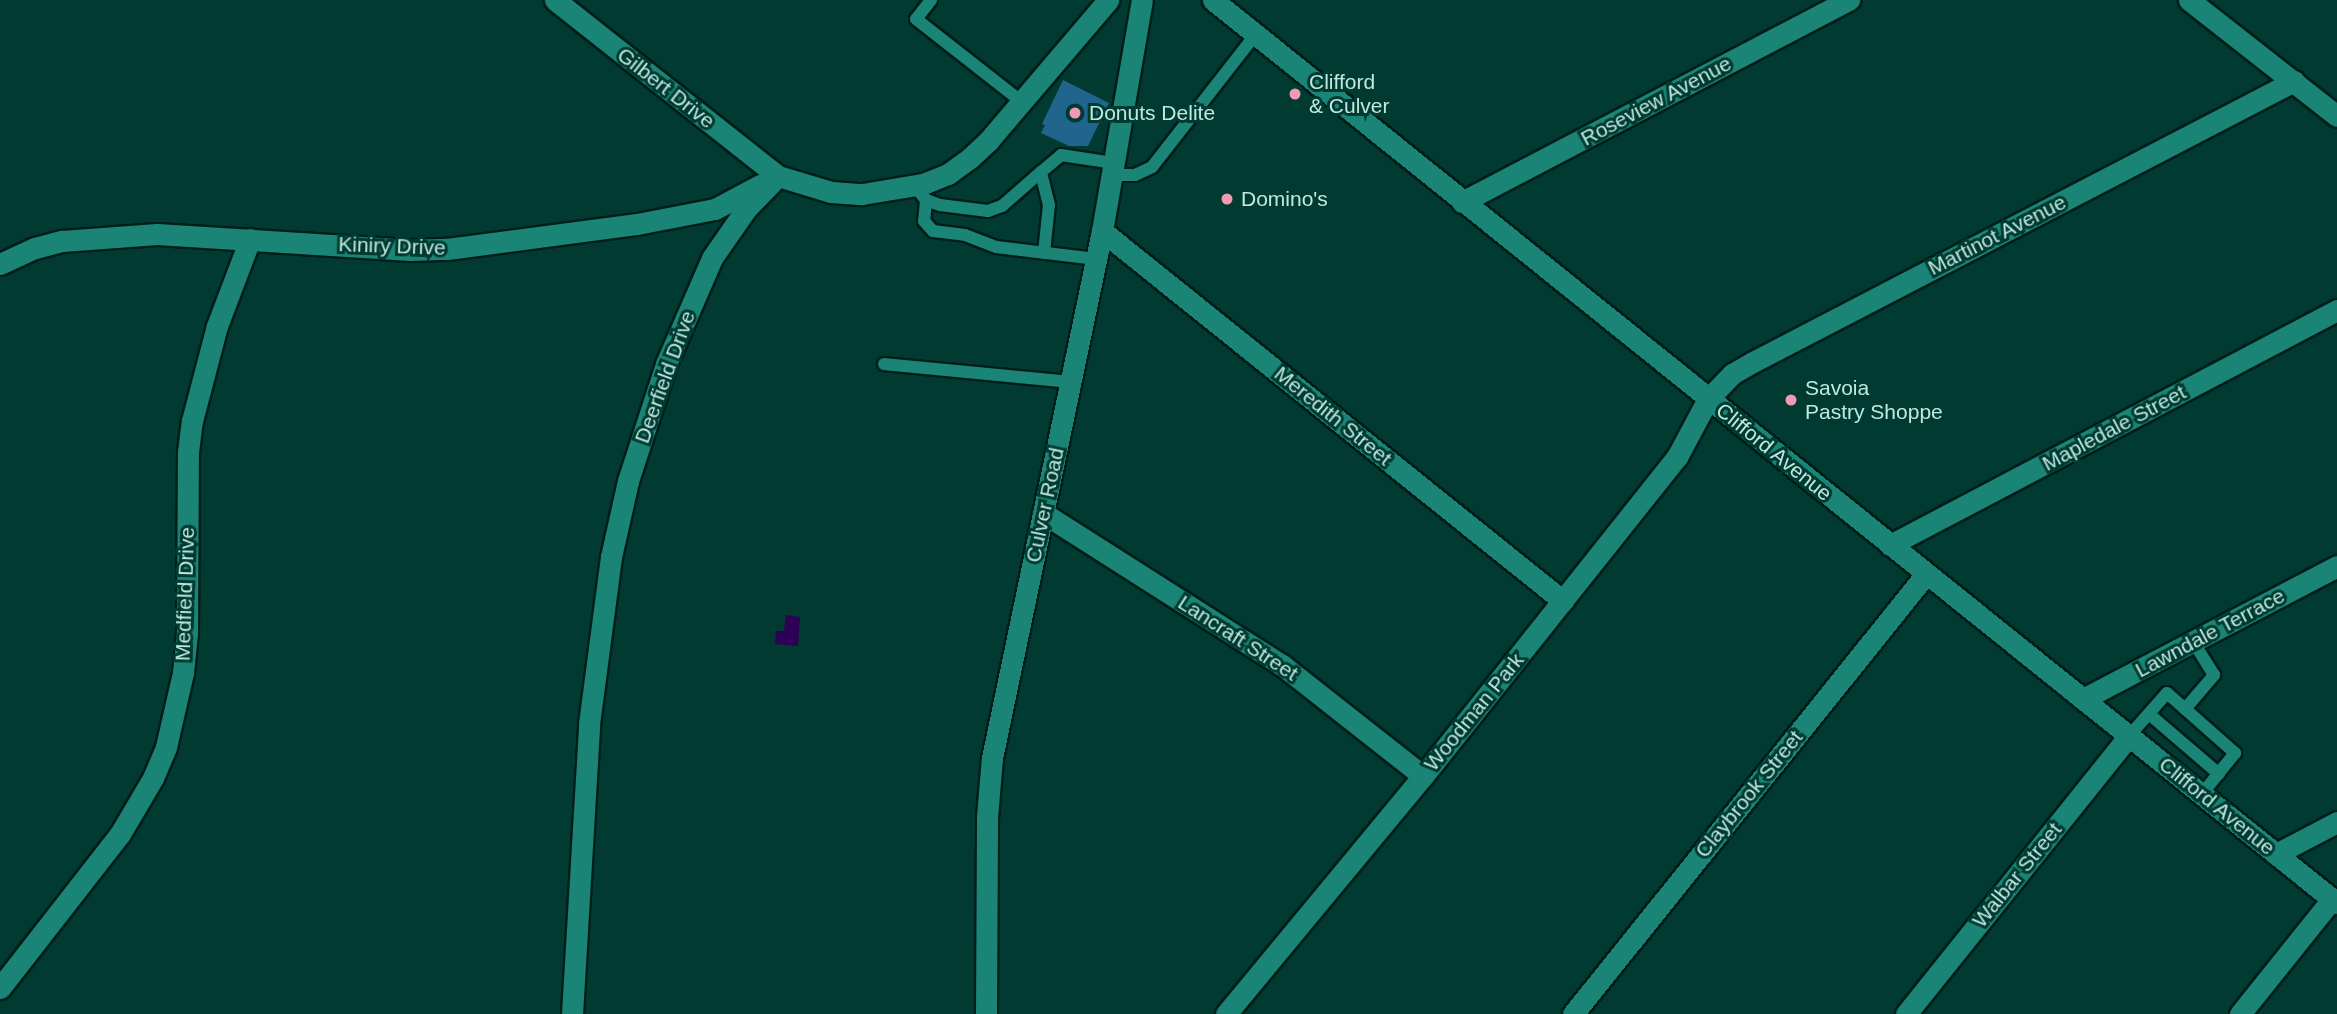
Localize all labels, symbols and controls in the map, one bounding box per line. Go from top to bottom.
street label: Gilbert Drive [612,42,720,134]
street label: Roseview Avenue [1576,51,1736,151]
place label: Clifford & Culver [1309,69,1390,119]
marker: Clifford & Culver [1287,86,1303,102]
place label: Donuts Delite [1089,100,1215,126]
marker: Donuts Delite [1067,105,1083,121]
place label: Domino's [1241,186,1328,212]
street label: Martinot Avenue [1923,189,2071,281]
marker: Domino's [1219,191,1235,207]
street label: Kiniry Drive [338,232,446,260]
street label: Deerfield Drive [629,307,701,447]
street label: Meredith Street [1269,361,1397,471]
place label: Savoia Pastry Shoppe [1805,375,1943,425]
street label: Mapledale Street [2038,380,2190,476]
marker: Savoia Pastry Shoppe [1783,392,1799,408]
street label: Clifford Avenue [1711,397,1837,507]
street label: Culver Road [1021,445,1069,565]
street label: Medfield Drive [170,526,200,662]
street label: Lawndale Terrace [2131,583,2289,683]
street label: Lancraft Street [1173,590,1303,686]
street label: Woodman Park [1419,648,1529,776]
street label: Claybrook Street [1690,725,1808,863]
street label: Clifford Avenue [2154,751,2280,861]
street label: Walbar Street [1967,817,2067,933]

